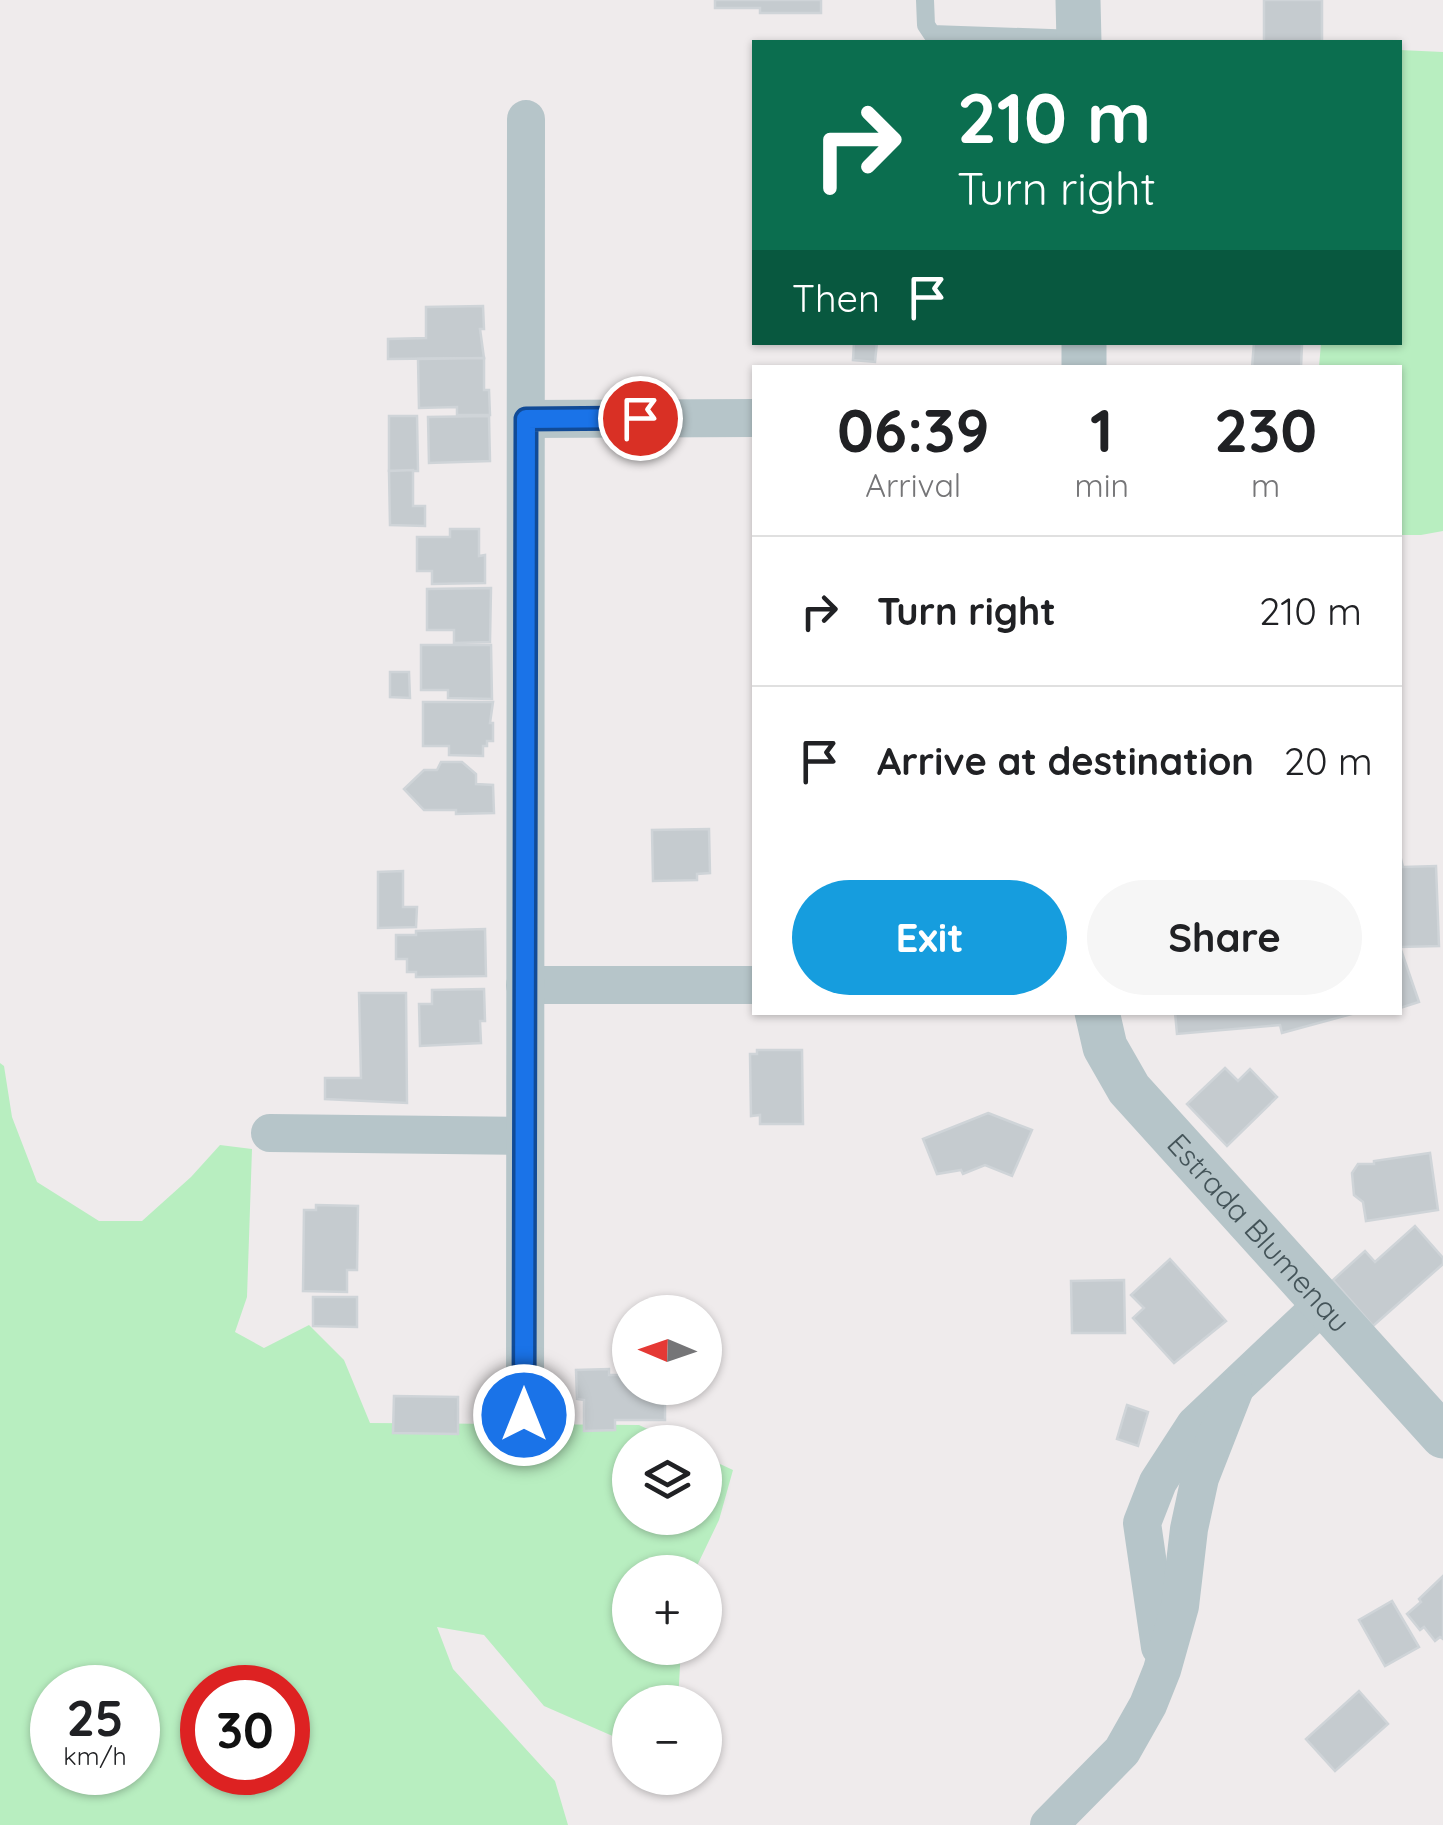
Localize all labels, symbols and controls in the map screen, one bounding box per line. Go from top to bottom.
text: 210 m [957,73,1151,161]
icon: right [792,80,922,210]
text: Turn right [957,160,1156,216]
icon: arrive [900,270,955,325]
text: Then [792,274,880,322]
pin [598,376,683,461]
icon: arrive [613,391,668,446]
text: 06:39 [837,392,990,467]
text: 1 [1090,392,1113,467]
text: 230 [1214,392,1317,467]
text: Arrival [865,465,961,505]
text: min [1074,465,1129,505]
text: m [1251,465,1280,505]
icon: right [792,584,847,639]
text: Turn right [877,587,1056,635]
text: 210 m [1259,587,1362,635]
icon: arrive [792,734,847,789]
text: Arrive at destination [877,737,1254,785]
text: 20 m [1284,737,1373,785]
button: Exit [792,880,1067,995]
button: Share [1087,880,1362,995]
street label: Estrada Blumenau [1159,1125,1359,1340]
north arrow [612,1295,722,1405]
map controls [612,1295,722,1795]
position arrow [472,1363,576,1467]
button: layers [612,1425,722,1535]
button: + [612,1555,722,1665]
speed limit sign: 30 [180,1665,310,1795]
button: − [612,1685,722,1795]
text: 25 [66,1686,124,1749]
text: km/h [63,1740,127,1771]

